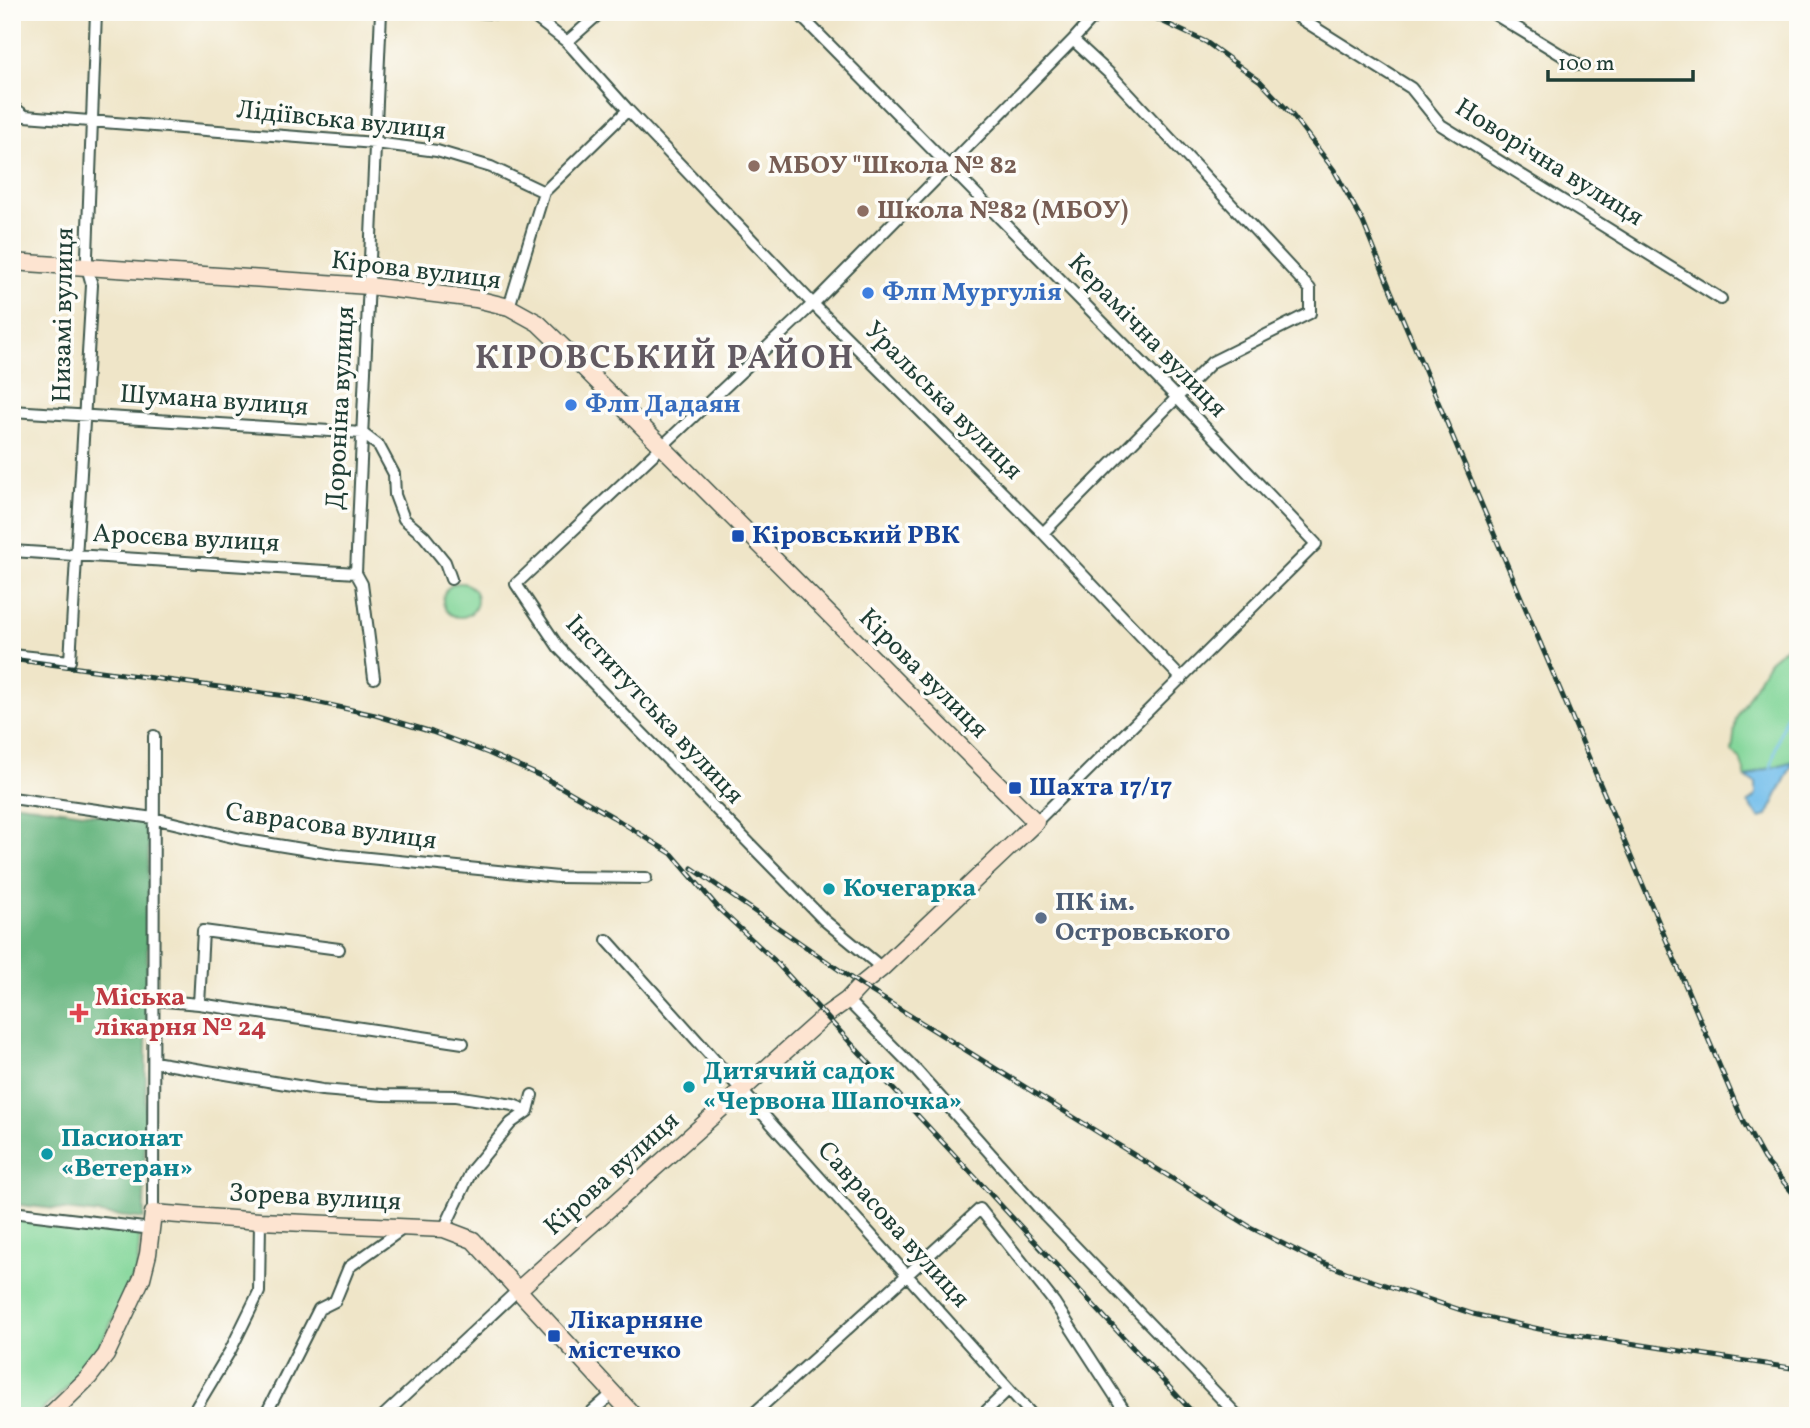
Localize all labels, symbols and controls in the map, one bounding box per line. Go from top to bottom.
scale bar [1548,38,1693,82]
text: 100 m [1558,50,1615,79]
street label: Новорічна вулиця [1448,90,1650,236]
street label: Лідіївська вулиця [235,92,447,150]
place label: МБОУ "Школа № 82 [768,148,1017,184]
marker: МБОУ "Школа № 82 [746,158,762,174]
place label: Школа №82 (МБОУ) [877,193,1128,229]
marker: Школа №82 (МБОУ) [855,203,871,219]
street label: Низамі вулиця [44,227,84,403]
street label: Кірова вулиця [329,243,503,299]
street label: Керамічна вулиця [1059,246,1235,426]
place label: Флп Мургулія [882,275,1062,311]
marker: Флп Мургулія [860,285,876,301]
street label: Дороніна вулиця [318,305,364,511]
street label: Уральська вулиця [856,314,1030,488]
district label: КІРОВСЬКИЙ РАЙОН [475,337,855,383]
street label: Шумана вулиця [119,376,309,426]
place label: Флп Дадаян [585,387,740,423]
marker: Флп Дадаян [563,397,579,413]
street label: Аросєва вулиця [92,516,280,562]
place label: Кіровський РВК [752,518,960,554]
marker: Кіровський РВК [730,528,746,544]
street label: Кірова вулиця [850,601,996,747]
street label: Інститутська вулиця [557,607,751,813]
place label: Шахта 17/17 [1029,770,1172,806]
marker: Шахта 17/17 [1007,780,1023,796]
street label: Саврасова вулиця [223,794,439,860]
place label: Кочегарка [843,871,976,907]
marker: Кочегарка [821,881,837,897]
place label: ПК ім. Островського [1055,885,1231,951]
marker: ПК ім. Островського [1033,910,1049,926]
place label: Міська лікарня № 24 [95,980,267,1046]
marker: Міська лікарня № 24 [69,1003,89,1023]
place label: Дитячий садок «Червона Шапочка» [703,1054,962,1120]
marker: Дитячий садок «Червона Шапочка» [681,1079,697,1095]
street label: Кірова вулиця [537,1104,687,1244]
place label: Пасионат «Ветеран» [61,1121,193,1187]
street label: Саврасова вулиця [808,1134,978,1316]
marker: Пасионат «Ветеран» [39,1146,55,1162]
street label: Зорева вулиця [228,1176,402,1220]
place label: Лікарняне містечко [568,1303,703,1369]
marker: Лікарняне містечко [546,1328,562,1344]

